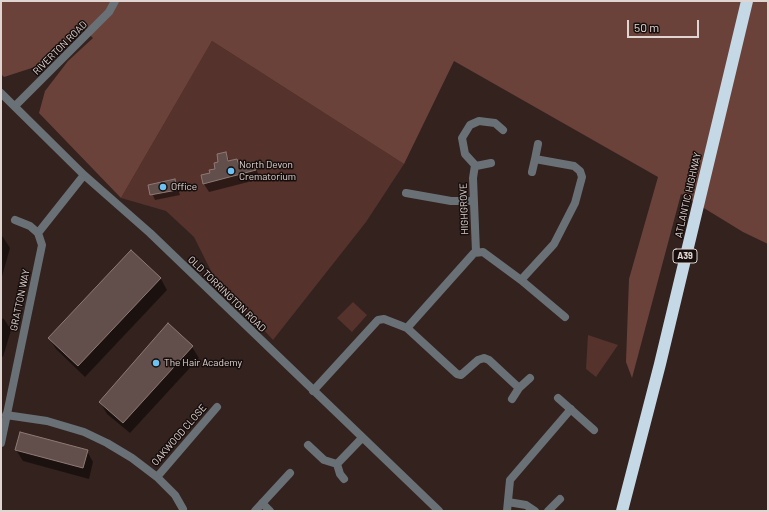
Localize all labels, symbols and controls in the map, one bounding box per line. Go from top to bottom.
scale bar [629,12,701,38]
street label: RIVERTON ROAD [31,19,89,77]
text: 50 m [634,20,659,34]
street label: ATLANTIC HIGHWAY [672,151,704,239]
place label: North Devon Crematorium [239,159,296,182]
marker: North Devon Crematorium [226,166,236,176]
place label: Office [171,181,197,193]
marker: Office [158,182,168,192]
street label: HIGHGROVE [457,183,471,235]
road number: A39 [673,249,697,263]
street label: OLD TORRINGTON ROAD [185,254,269,334]
street label: GRATTON WAY [8,268,32,332]
place label: The Hair Academy [164,357,242,369]
marker: The Hair Academy [151,358,161,368]
street label: OAKWOOD CLOSE [149,402,209,468]

